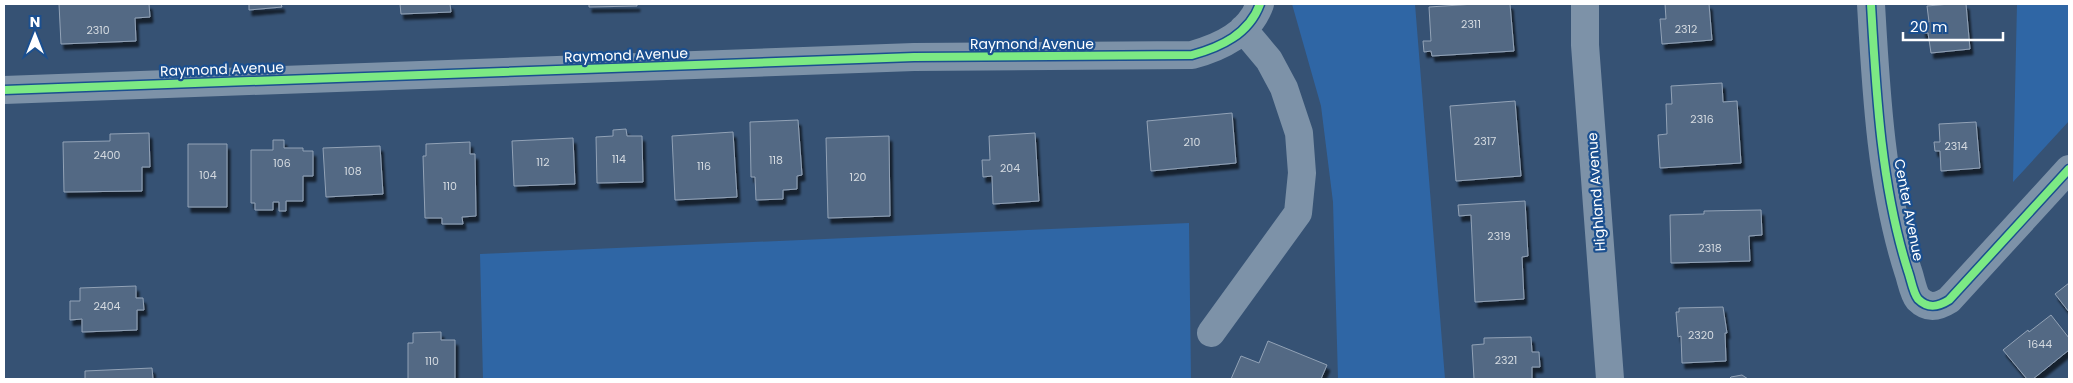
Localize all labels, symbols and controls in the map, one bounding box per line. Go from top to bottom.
north arrow [10,10,60,60]
scale bar [1903,10,2003,42]
text: N [30,12,40,32]
house number: 2311 [1461,16,1481,32]
text: 20 m [1910,16,1948,37]
house number: 2312 [1675,21,1697,37]
house number: 2310 [86,22,110,38]
street label: Raymond Avenue [970,34,1094,54]
street label: Raymond Avenue [564,43,689,67]
street label: Raymond Avenue [160,57,285,81]
house number: 2316 [1690,111,1714,127]
street label: Highland Avenue [1582,132,1610,252]
house number: 2317 [1474,133,1496,149]
house number: 210 [1184,134,1200,150]
house number: 2314 [1944,138,1968,154]
house number: 2400 [93,147,121,163]
house number: 114 [612,151,626,167]
house number: 118 [769,152,783,168]
house number: 112 [536,154,550,170]
house number: 106 [273,155,291,171]
street label: Center Avenue [1889,157,1929,263]
house number: 116 [697,158,711,174]
house number: 204 [1000,160,1020,176]
house number: 108 [344,163,362,179]
house number: 104 [199,167,217,183]
house number: 120 [850,169,866,185]
house number: 110 [443,178,457,194]
house number: 2319 [1487,228,1511,244]
house number: 2318 [1698,240,1722,256]
house number: 2404 [93,298,121,314]
house number: 2320 [1688,327,1714,343]
house number: 1644 [2028,336,2052,352]
house number: 2321 [1495,352,1517,368]
house number: 110 [425,353,439,369]

